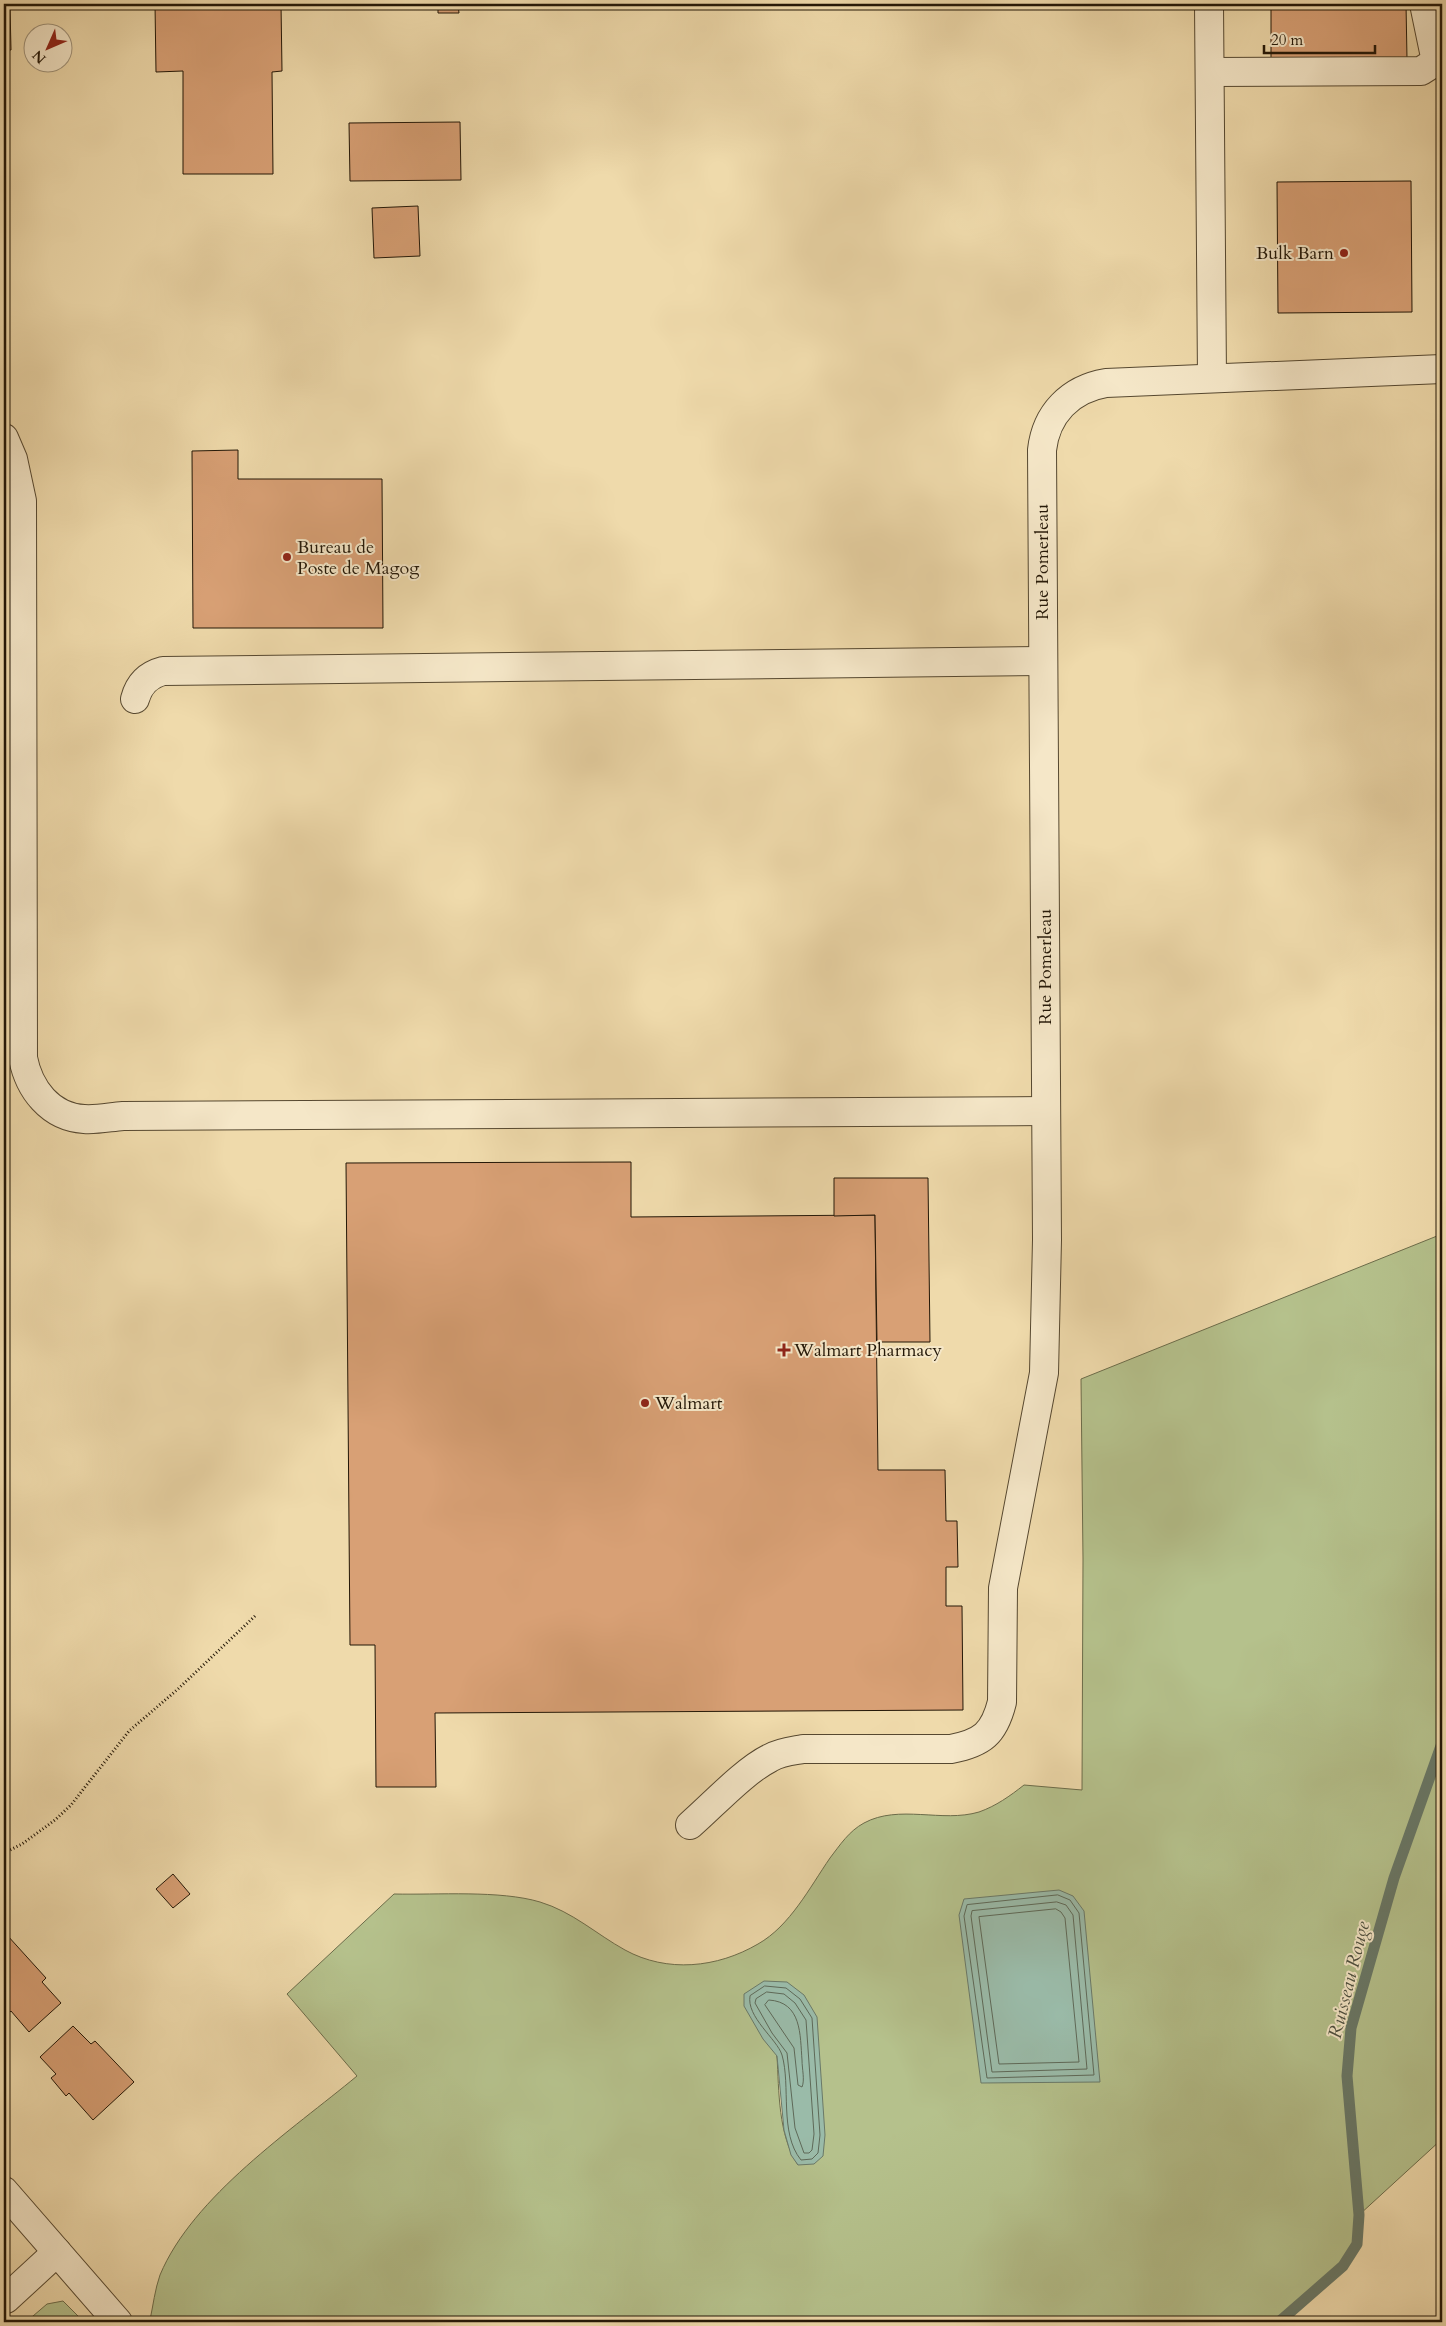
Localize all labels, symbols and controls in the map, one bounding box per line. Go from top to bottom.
north arrow [22,22,72,72]
scale bar [1264,22,1375,54]
text: 20 m [1271,30,1303,50]
text: N [28,46,50,68]
place label: Bulk Barn [1256,241,1335,266]
marker: Bulk Barn [1338,247,1350,259]
street label: Rue Pomerleau [1030,504,1055,620]
place label: Bureau de Poste de Magog [297,535,420,581]
marker: Bureau de Poste de Magog [281,551,293,563]
street label: Rue Pomerleau [1033,909,1058,1025]
place label: Walmart Pharmacy [793,1338,942,1363]
marker: Walmart Pharmacy [778,1344,790,1356]
place label: Walmart [654,1391,723,1416]
marker: Walmart [639,1397,651,1409]
water label: Ruisseau Rouge [1322,1918,1376,2041]

